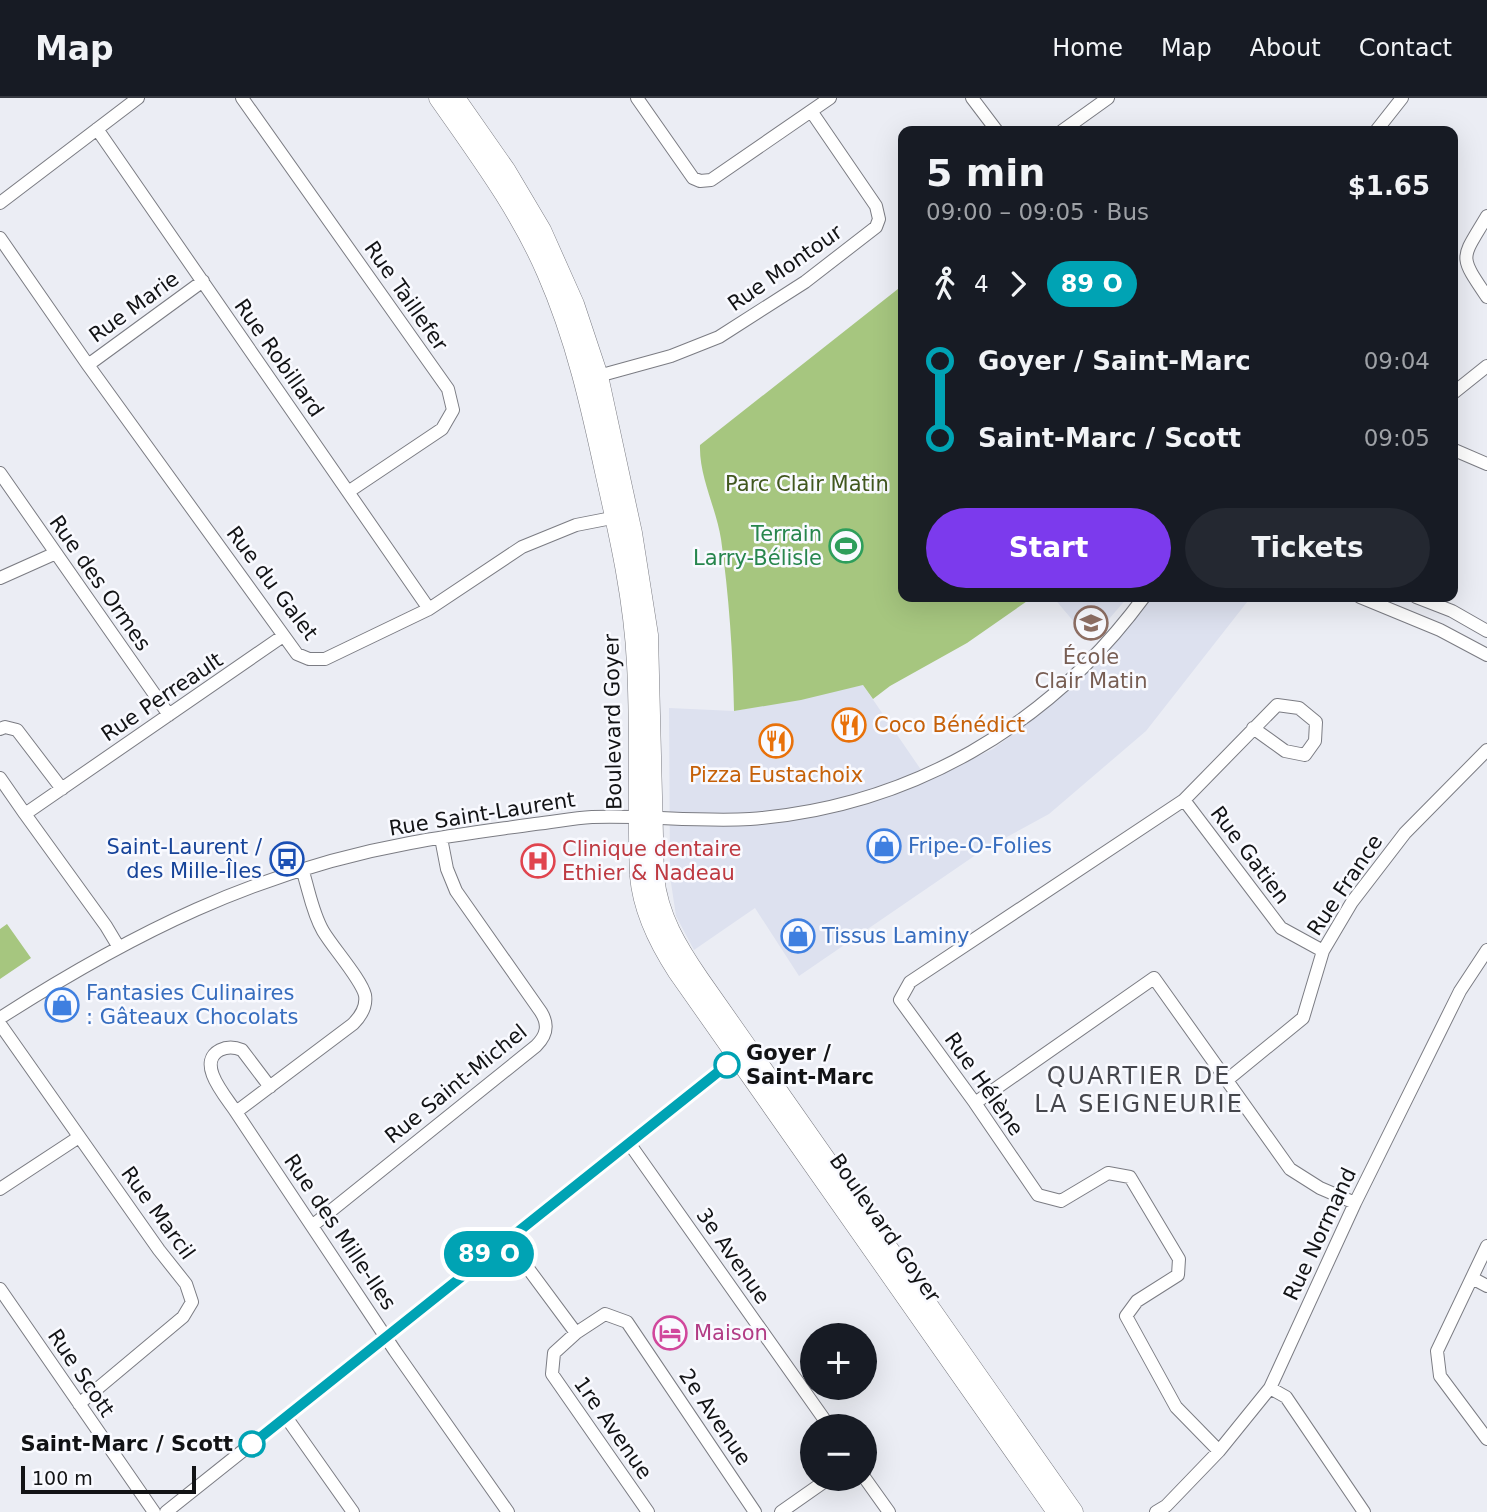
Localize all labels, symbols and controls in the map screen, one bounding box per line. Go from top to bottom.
text: Map [35,29,114,68]
text: Home [1052,34,1123,62]
text: Map [1161,34,1212,62]
text: About [1250,34,1321,62]
text: Contact [1359,34,1452,62]
text: 5 min [926,151,1045,195]
text: $1.65 [1348,171,1430,201]
text: 09:00 – 09:05 · Bus [926,199,1149,225]
street label: Rue Montour [723,220,847,316]
street label: Rue Taillefer [359,237,453,356]
icon: walk [926,265,964,303]
icon: forward [999,265,1037,303]
street label: Rue Marie [84,266,184,348]
text: 89 O [1061,270,1123,298]
text: 4 [974,271,989,297]
street label: Rue Robillard [229,294,329,422]
text: Goyer / Saint-Marc [978,346,1251,376]
text: 09:04 [1364,348,1430,374]
text: Saint-Marc / Scott [978,423,1241,453]
text: 09:05 [1364,425,1430,451]
park label: Parc Clair Matin [725,472,889,496]
button: Start [926,508,1171,588]
button: Tickets [1185,508,1430,588]
street label: Rue des Ormes [44,511,156,655]
street label: Rue du Galet [221,521,323,645]
place label: Terrain Larry-Bélisle [693,522,822,570]
sports icon: Terrain Larry-Bélisle [827,527,865,565]
school or university icon: École Clair Matin [1072,604,1110,642]
street label: Boulevard Goyer [599,633,627,810]
place label: École Clair Matin [1035,644,1147,693]
street label: Rue Perreault [97,648,227,746]
restaurant icon: Coco Bénédict [830,706,868,744]
place label: Coco Bénédict [874,713,1025,737]
restaurant icon: Pizza Eustachoix [757,722,795,760]
place label: Pizza Eustachoix [689,763,863,787]
street label: Rue Saint-Laurent [387,787,577,841]
street label: Rue Gatien [1206,801,1294,909]
shop icon: Fripe-O-Folies [865,827,903,865]
street label: Rue France [1303,830,1387,940]
place label: Fripe-O-Folies [908,834,1052,858]
place label: Saint-Laurent / des Mille-Îles [107,835,263,883]
place label: Clinique dentaire Ethier & Nadeau [562,837,741,885]
bus stop icon: Saint-Laurent / des Mille-Îles [268,840,306,878]
hospital icon: Clinique dentaire Ethier & Nadeau [519,842,557,880]
shop icon: Tissus Laminy [779,917,817,955]
place label: Tissus Laminy [821,924,969,948]
place label: Fantasies Culinaires : Gâteaux Chocolats [86,981,298,1029]
shop icon: Fantasies Culinaires : Gâteaux Chocolats [43,986,81,1024]
street label: Rue Saint-Michel [380,1020,532,1148]
street label: Rue Hélène [940,1028,1028,1140]
place label: Goyer / Saint-Marc [746,1041,874,1089]
marker: Goyer / Saint-Marc [714,1052,740,1078]
district label: QUARTIER DE LA SEIGNEURIE [1034,1062,1244,1118]
street label: Boulevard Goyer [825,1149,946,1307]
street label: Rue des Mille-Iles [279,1150,401,1314]
street label: Rue Marcil [116,1162,200,1264]
street label: Rue Normand [1279,1164,1361,1304]
street label: 3e Avenue [691,1204,775,1308]
line badge: 89 O [440,1231,538,1277]
text: 89 O [458,1240,520,1268]
hotel icon: Maison [651,1314,689,1352]
place label: Maison [694,1321,768,1345]
map controls [800,1323,877,1491]
button: + [800,1323,877,1400]
street label: Rue Scott [43,1325,119,1421]
street label: 2e Avenue [674,1364,756,1470]
street label: 1re Avenue [569,1372,657,1484]
button: − [800,1414,877,1491]
marker: Saint-Marc / Scott [239,1431,265,1457]
place label: Saint-Marc / Scott [21,1432,233,1456]
scale bar [21,1463,196,1495]
text: 100 m [32,1467,93,1489]

